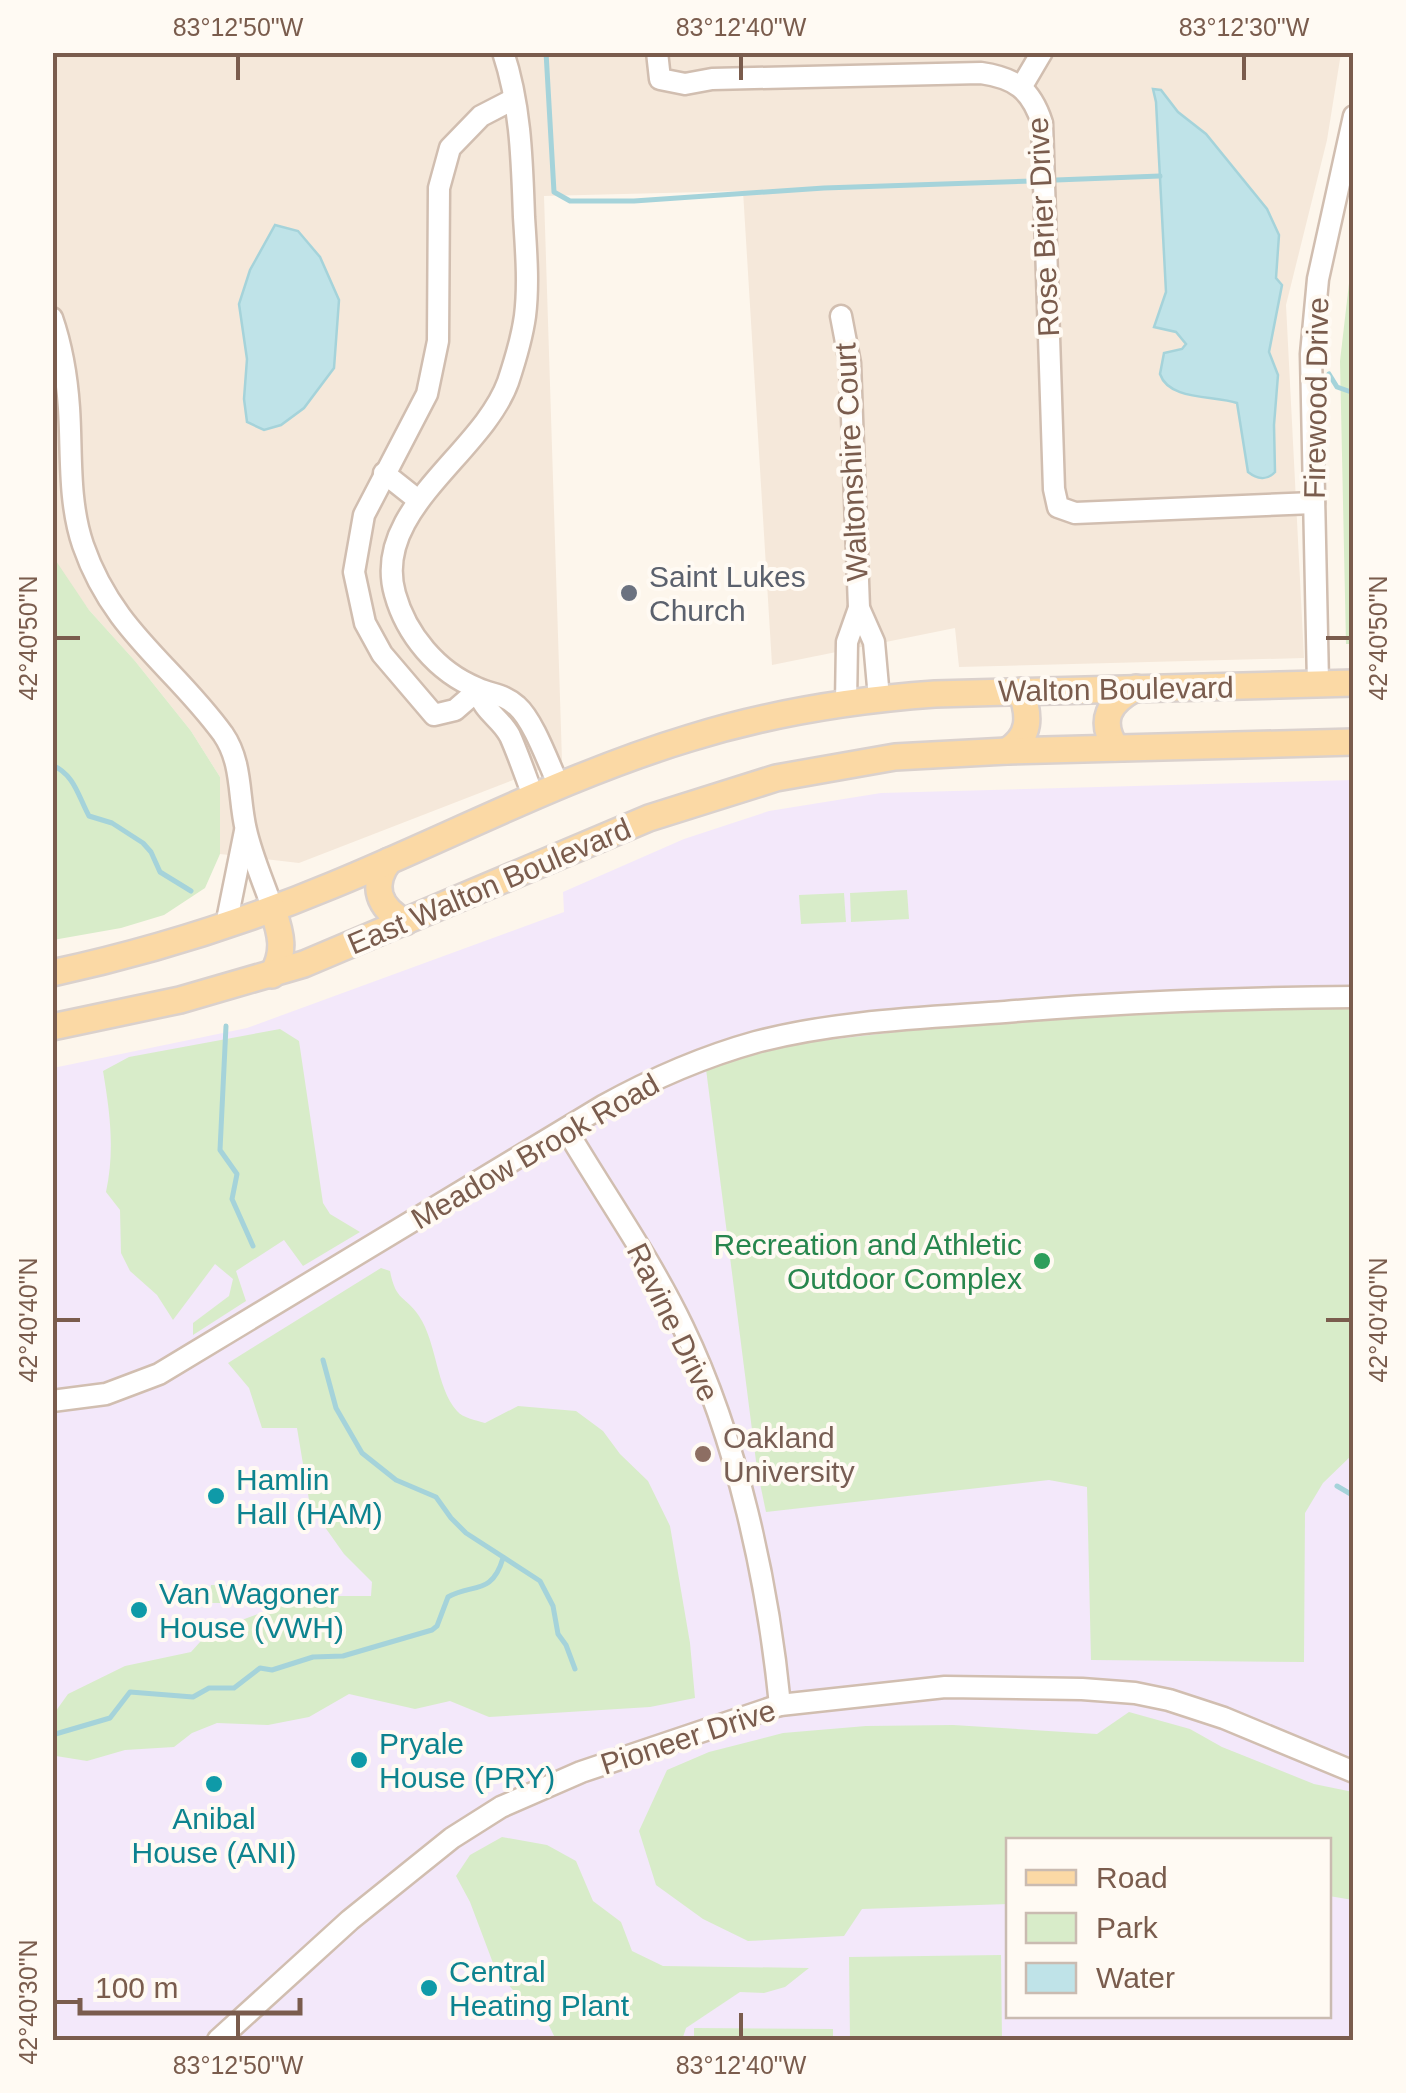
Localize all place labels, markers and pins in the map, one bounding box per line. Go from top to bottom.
place label: Saint Lukes Church [649,560,806,627]
marker: Saint Lukes Church [618,582,640,604]
place label: Recreation and Athletic Outdoor Complex [713,1228,1022,1295]
marker: Recreation and Athletic Outdoor Complex [1031,1250,1053,1272]
place label: Oakland University [723,1421,855,1488]
marker: Oakland University [692,1443,714,1465]
place label: Hamlin Hall (HAM) [236,1463,383,1530]
marker: Hamlin Hall (HAM) [205,1485,227,1507]
place label: Van Wagoner House (VWH) [159,1577,344,1644]
marker: Van Wagoner House (VWH) [128,1599,150,1621]
place label: Pryale House (PRY) [379,1727,555,1794]
marker: Pryale House (PRY) [348,1749,370,1771]
marker: Anibal House (ANI) [203,1773,225,1795]
place label: Anibal House (ANI) [131,1802,297,1869]
place label: Central Heating Plant [449,1955,630,2022]
marker: Central Heating Plant [418,1977,440,1999]

